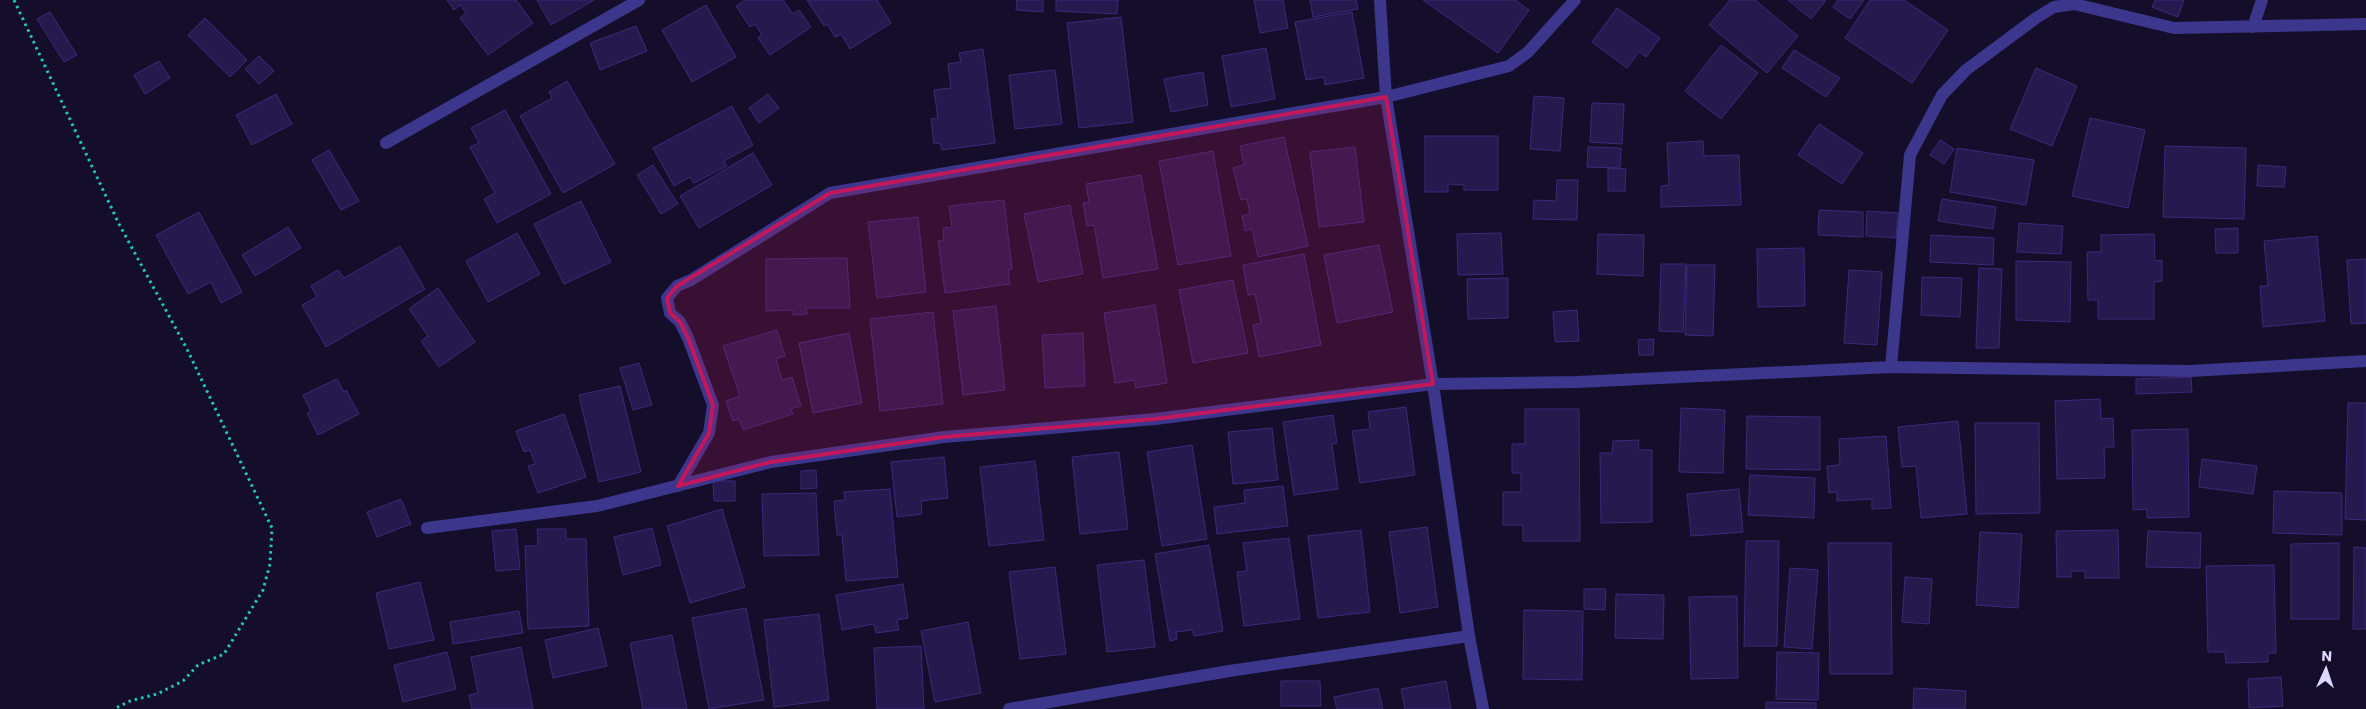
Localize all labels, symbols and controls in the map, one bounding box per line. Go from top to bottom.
north arrow [2301,644,2351,694]
text: N [2321,646,2332,666]

